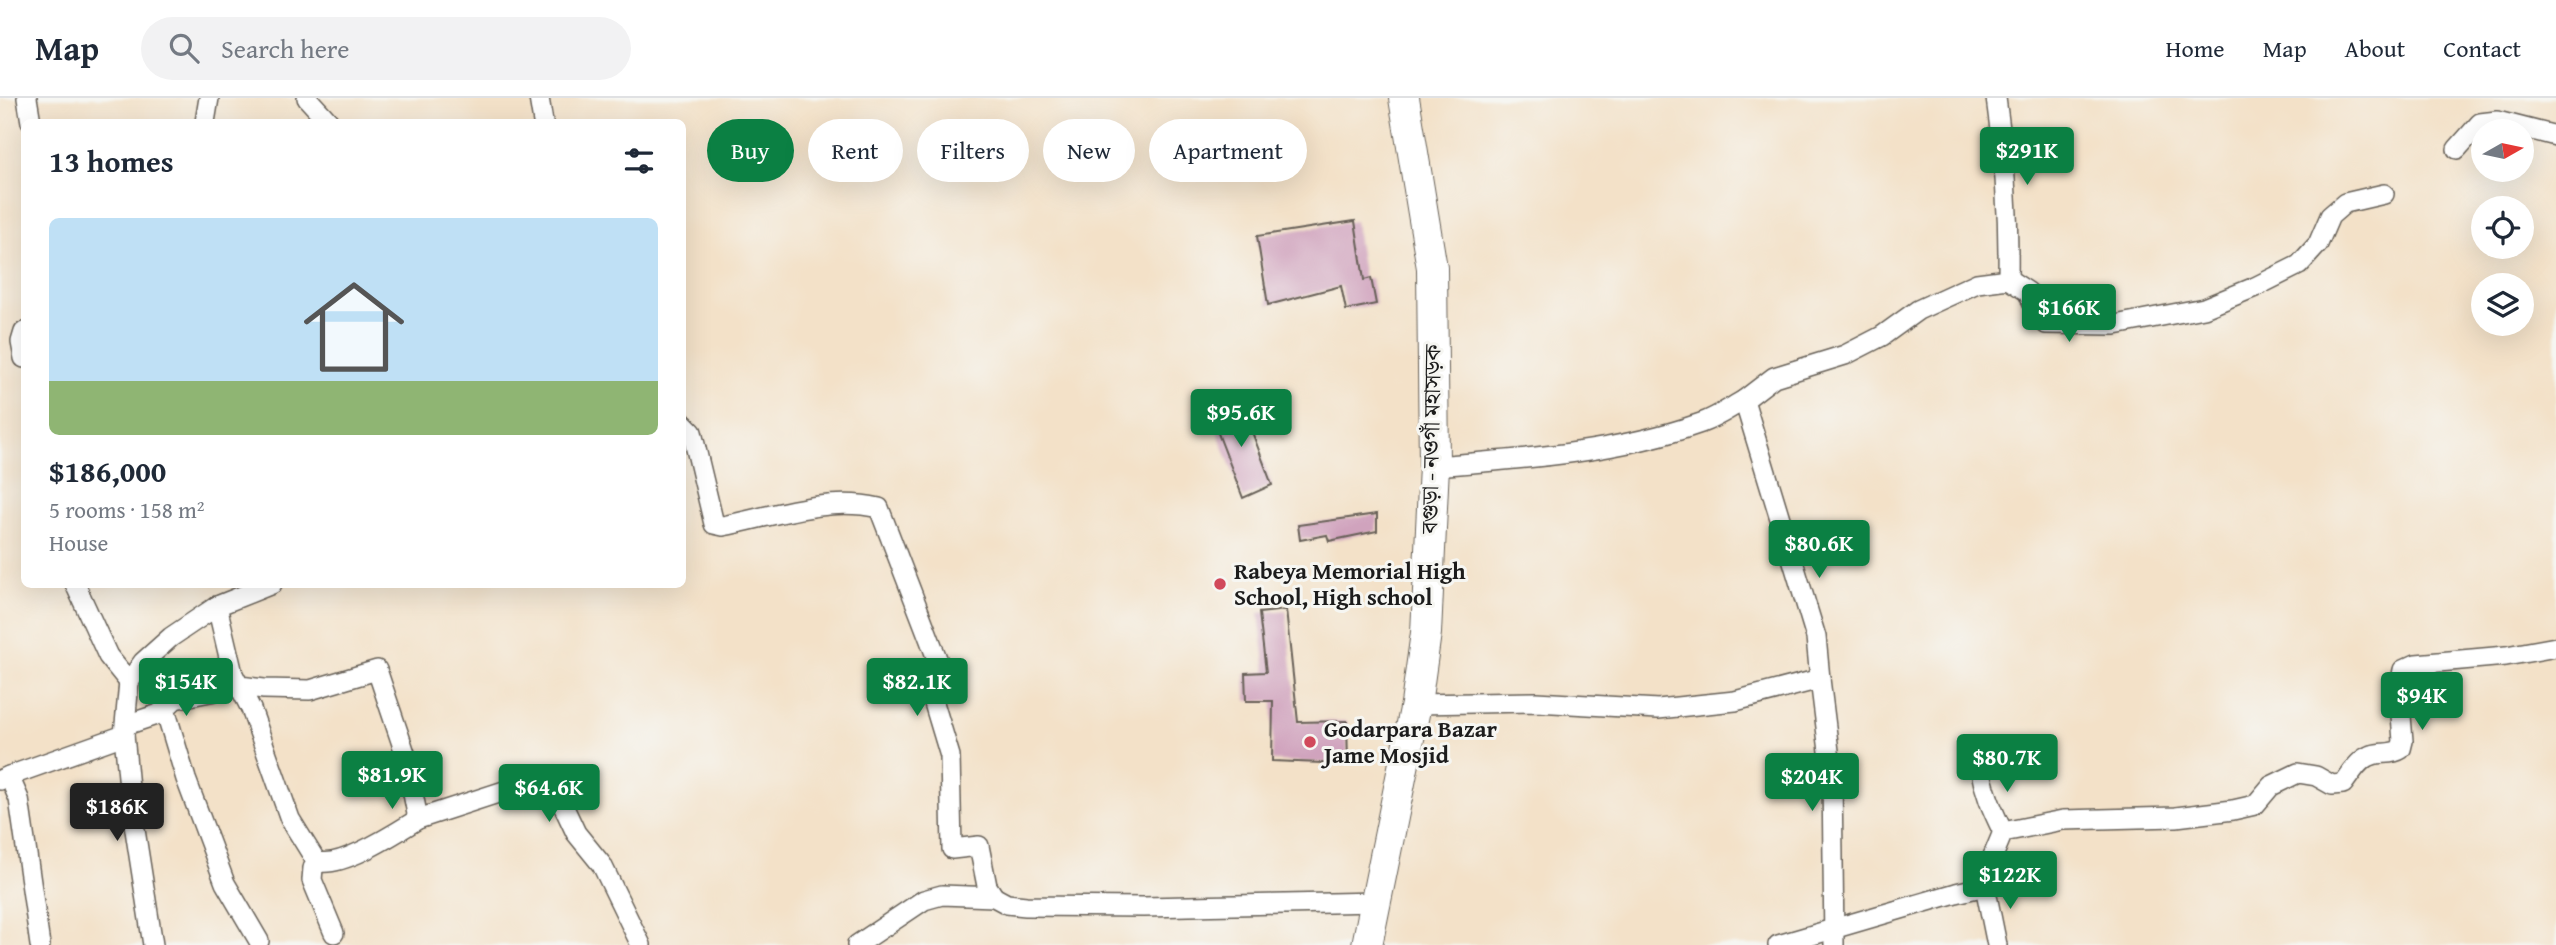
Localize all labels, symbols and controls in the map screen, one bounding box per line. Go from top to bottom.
search box [141,17,631,80]
text: Map [35,24,99,72]
icon: search [165,29,203,67]
text: Search here [221,29,349,68]
text: Home [2166,31,2225,66]
text: Map [2263,31,2307,66]
text: About [2345,31,2405,66]
text: Contact [2443,31,2521,66]
chip: Buy [707,119,794,182]
chip: Rent [808,119,903,182]
chip: Filters [917,119,1029,182]
chip: New [1043,119,1135,182]
chip: Apartment [1149,119,1307,182]
north arrow [2471,119,2534,182]
map controls [2471,119,2534,336]
pin: $291K [1978,127,2076,187]
text: $291K [1996,133,2058,166]
text: 13 homes [49,139,174,183]
icon: filters [620,142,658,180]
button: locate [2471,196,2534,259]
icon: home [291,264,417,390]
button: layers [2471,273,2534,336]
pin: $166K [2020,285,2118,344]
text: $166K [2038,290,2100,323]
street label: বগুড়া - নওগাঁ মহাসড়ক [1412,343,1449,535]
pin: $95.6K [1184,390,1298,449]
text: $95.6K [1207,395,1275,428]
text: $186,000 [49,449,166,493]
text: 5 rooms · 158 m² [49,493,204,526]
pin: $80.6K [1762,520,1876,580]
text: House [49,526,108,559]
text: $80.6K [1785,526,1853,559]
place label: Rabeya Memorial High School, High school [1234,554,1466,613]
marker: Rabeya Memorial High School, High school [1212,576,1228,592]
pin: $154K [137,658,235,718]
pin: $82.1K [860,658,974,718]
text: $154K [155,664,217,697]
text: $82.1K [883,664,951,697]
pin: $94K [2381,672,2463,732]
text: $94K [2397,678,2447,711]
place label: Godarpara Bazar Jame Mosjid [1320,712,1498,771]
marker: Godarpara Bazar Jame Mosjid [1302,734,1318,750]
pin: $80.7K [1950,734,2064,794]
text: $80.7K [1973,740,2041,773]
pin: $81.9K [335,752,449,811]
pin: $204K [1763,754,1861,813]
text: $81.9K [358,757,426,790]
text: $204K [1781,759,1843,792]
pin: $64.6K [492,764,606,824]
text: $64.6K [515,770,583,803]
pin: $186K [68,784,166,843]
text: $186K [86,789,148,822]
pin: $122K [1961,852,2059,911]
text: $122K [1979,857,2041,890]

